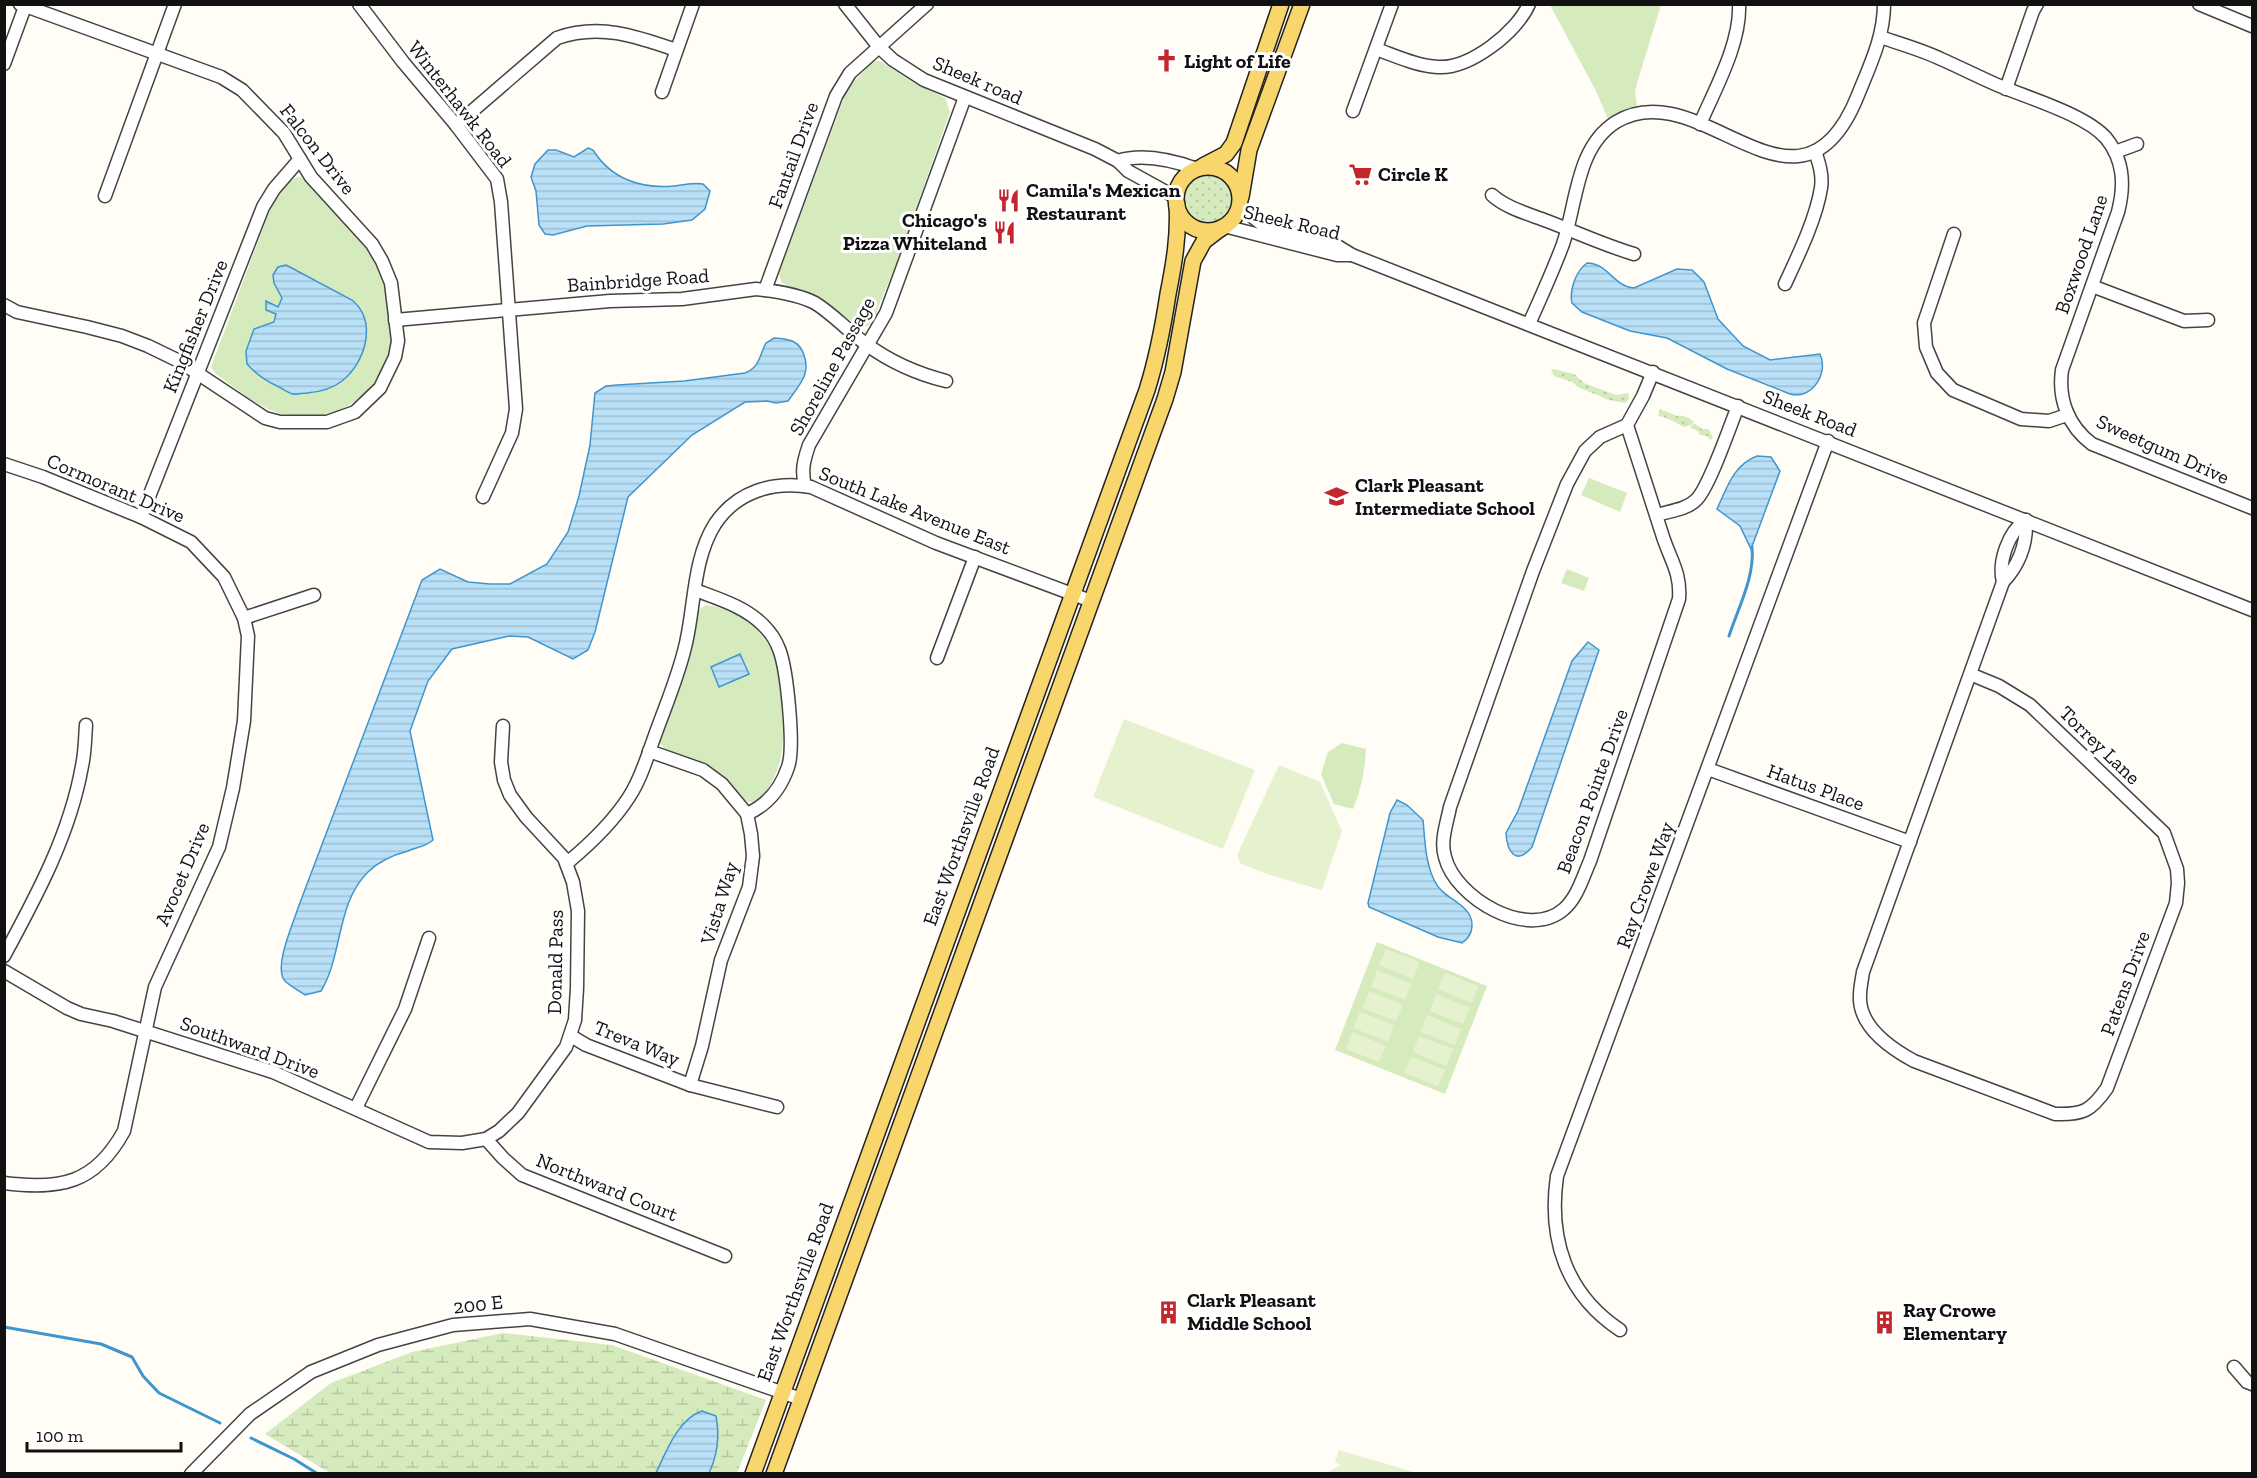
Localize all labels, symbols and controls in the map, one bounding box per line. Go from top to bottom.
street label: Winterhawk Road [403,36,517,172]
church icon: Light of Life [1153,48,1179,74]
place label: Light of Life [1184,49,1291,73]
street label: Sheek road [930,50,1026,110]
street label: Fantail Drive [763,98,823,212]
street label: Falcon Drive [275,99,361,199]
supermarket icon: Circle K [1347,161,1373,187]
place label: Circle K [1378,162,1448,186]
place label: Camila's Mexican Restaurant [1026,178,1181,225]
restaurant icon: Camila's Mexican Restaurant [995,188,1021,214]
street label: Boxwood Lane [2049,191,2113,317]
street label: Sheek Road [1241,199,1343,245]
place label: Chicago's Pizza Whiteland [843,208,988,255]
restaurant icon: Chicago's Pizza Whiteland [992,219,1018,245]
street label: Kingfisher Drive [157,256,233,396]
street label: Bainbridge Road [566,263,710,297]
street label: Shoreline Passage [784,292,880,440]
street label: Sheek Road [1760,384,1860,442]
street label: Sweetgum Drive [2093,409,2233,489]
street label: Cormorant Drive [43,448,189,528]
street label: South Lake Avenue East [816,461,1015,560]
place label: Clark Pleasant Intermediate School [1355,473,1535,520]
school or university icon: Clark Pleasant Intermediate School [1324,484,1350,510]
street label: Torrey Lane [2055,701,2145,789]
street label: Beacon Pointe Drive [1551,705,1633,877]
street label: East Worthsville Road [917,743,1005,929]
street label: Hatus Place [1764,758,1868,816]
street label: Ray Crowe Way [1611,818,1679,952]
street label: Avocet Drive [149,819,215,929]
street label: Vista Way [695,858,743,948]
street label: Donald Pass [542,909,568,1015]
street label: Patens Drive [2095,927,2155,1039]
street label: Southward Drive [177,1011,323,1083]
street label: Treva Way [591,1015,684,1071]
street label: Northward Court [533,1148,682,1227]
street label: East Worthsville Road [751,1199,839,1385]
place label: Clark Pleasant Middle School [1187,1288,1317,1335]
street label: 200 E [452,1289,504,1319]
place label: Ray Crowe Elementary [1903,1298,2007,1345]
building icon: Clark Pleasant Middle School [1156,1299,1182,1325]
building icon: Ray Crowe Elementary [1872,1309,1898,1335]
scale bar [27,1415,182,1453]
text: 100 m [36,1425,84,1447]

